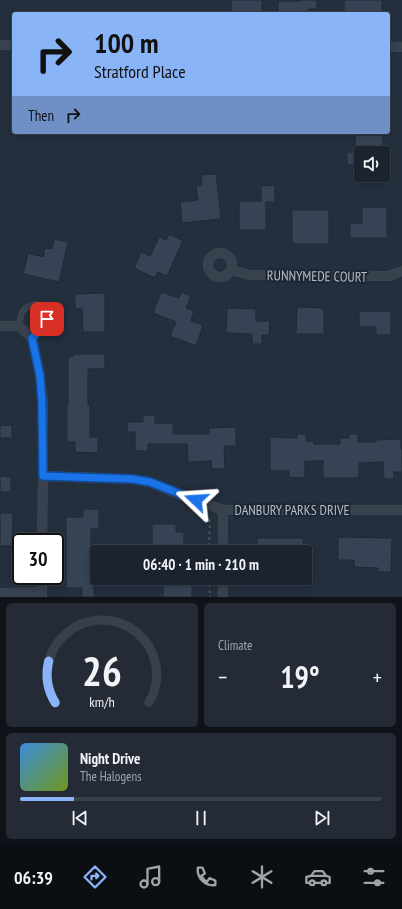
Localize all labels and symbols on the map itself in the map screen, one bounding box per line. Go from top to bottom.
street label: RUNNYMEDE COURT [267,266,368,286]
pin [30,302,64,336]
position arrow [175,479,217,521]
street label: DANBURY PARKS DRIVE [235,501,349,519]
speed limit sign: 30 [12,533,64,585]

